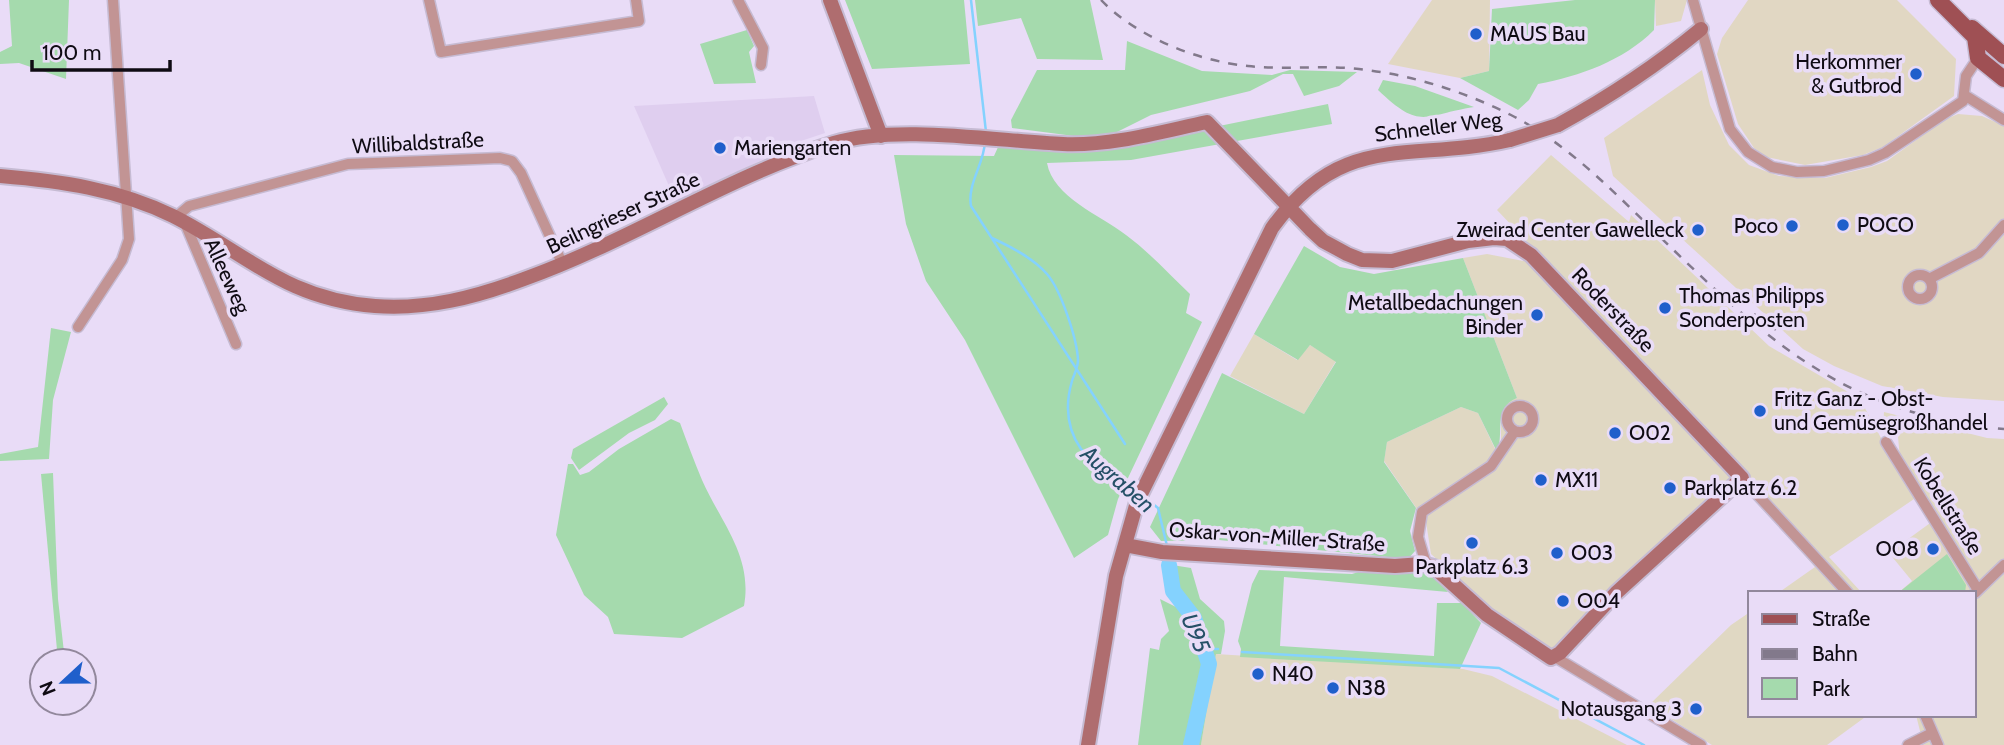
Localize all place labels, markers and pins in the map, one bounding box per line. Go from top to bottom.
place label: MAUS Bau [1490,21,1585,46]
marker: MAUS Bau [1468,26,1484,42]
place label: Herkommer & Gutbrod [1795,49,1902,98]
marker: Herkommer & Gutbrod [1908,66,1924,82]
place label: Mariengarten [734,135,851,160]
marker: Mariengarten [712,140,728,156]
place label: POCO [1857,212,1914,237]
place label: Poco [1734,213,1778,238]
place label: Zweirad Center Gawelleck [1456,217,1685,242]
marker: POCO [1835,217,1851,233]
marker: Poco [1784,218,1800,234]
marker: Zweirad Center Gawelleck [1690,222,1706,238]
place label: Thomas Philipps Sonderposten [1679,283,1824,332]
place label: Metallbedachungen Binder [1348,290,1523,339]
marker: Thomas Philipps Sonderposten [1657,300,1673,316]
marker: Metallbedachungen Binder [1529,307,1545,323]
place label: Fritz Ganz - Obst- und Gemüsegroßhandel [1774,386,1988,435]
marker: Fritz Ganz - Obst- und Gemüsegroßhandel [1752,403,1768,419]
place label: O02 [1629,420,1671,445]
marker: O02 [1607,425,1623,441]
place label: MX11 [1555,467,1598,492]
marker: MX11 [1533,472,1549,488]
place label: Parkplatz 6.2 [1684,475,1797,500]
marker: Parkplatz 6.2 [1662,480,1678,496]
marker: Parkplatz 6.3 [1464,535,1480,551]
place label: O08 [1875,536,1919,561]
place label: O03 [1571,540,1613,565]
marker: O08 [1925,541,1941,557]
marker: O03 [1549,545,1565,561]
place label: Parkplatz 6.3 [1415,554,1529,579]
place label: O04 [1577,588,1620,613]
marker: O04 [1555,593,1571,609]
place label: N40 [1272,661,1314,686]
marker: N40 [1250,666,1266,682]
place label: N38 [1347,675,1386,700]
marker: N38 [1325,680,1341,696]
place label: Notausgang 3 [1560,696,1682,721]
marker: Notausgang 3 [1688,701,1704,717]

